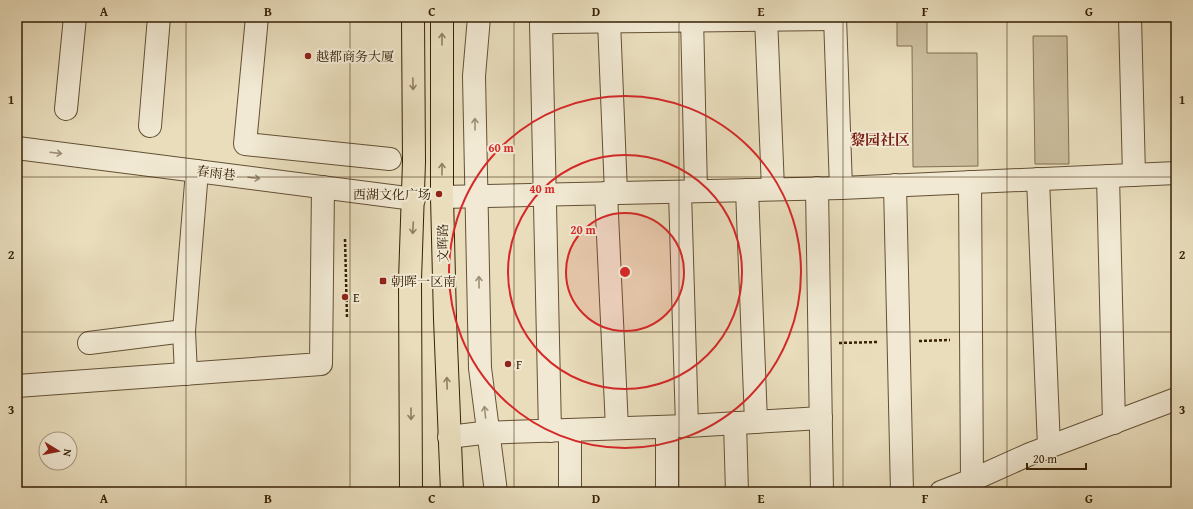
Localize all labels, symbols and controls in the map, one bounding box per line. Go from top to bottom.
text: A [100,2,109,21]
text: B [264,2,272,21]
text: C [428,2,436,21]
text: D [592,2,600,21]
text: E [758,2,765,21]
text: F [922,2,929,21]
text: G [1085,2,1093,21]
one-way arrow [438,33,446,46]
place label: 越都商务大厦 [316,47,394,66]
marker: 越都商务大厦 [303,51,313,61]
one-way arrow [409,77,417,90]
text: 1 [8,90,14,109]
text: 1 [1179,90,1185,109]
one-way arrow [471,118,479,131]
district label: 黎园社区 [850,129,910,150]
text: 60 m [488,139,514,156]
one-way arrow [49,149,62,157]
street label: 春雨巷 [195,161,237,185]
one-way arrow [438,163,446,176]
one-way arrow [247,174,260,182]
text: 40 m [529,180,555,197]
place label: 西湖文化广场 [353,185,431,204]
marker: 西湖文化广场 [434,189,444,199]
one-way arrow [409,221,416,234]
text: 20 m [570,221,596,238]
street label: 文晖路 [433,223,453,263]
text: 2 [8,245,15,264]
text: 2 [1179,245,1186,264]
centre of rings [618,265,632,279]
place label: 朝晖一区南 [391,272,456,291]
marker: 朝晖一区南 [378,276,388,286]
one-way arrow [475,276,482,289]
place label: E [353,288,360,307]
marker: E [340,292,350,302]
place label: F [516,355,522,374]
marker: F [503,359,513,369]
one-way arrow [443,377,451,390]
text: 3 [8,400,14,419]
text: 3 [1179,400,1185,419]
one-way arrow [481,406,489,419]
one-way arrow [407,407,415,420]
north arrow [38,431,78,471]
scale bar [1027,445,1086,471]
text: N [59,448,76,458]
text: 20 m [1033,450,1057,467]
text: A [100,489,109,508]
text: B [264,489,272,508]
text: C [428,489,436,508]
text: D [592,489,600,508]
text: E [758,489,765,508]
text: F [922,489,929,508]
text: G [1085,489,1093,508]

